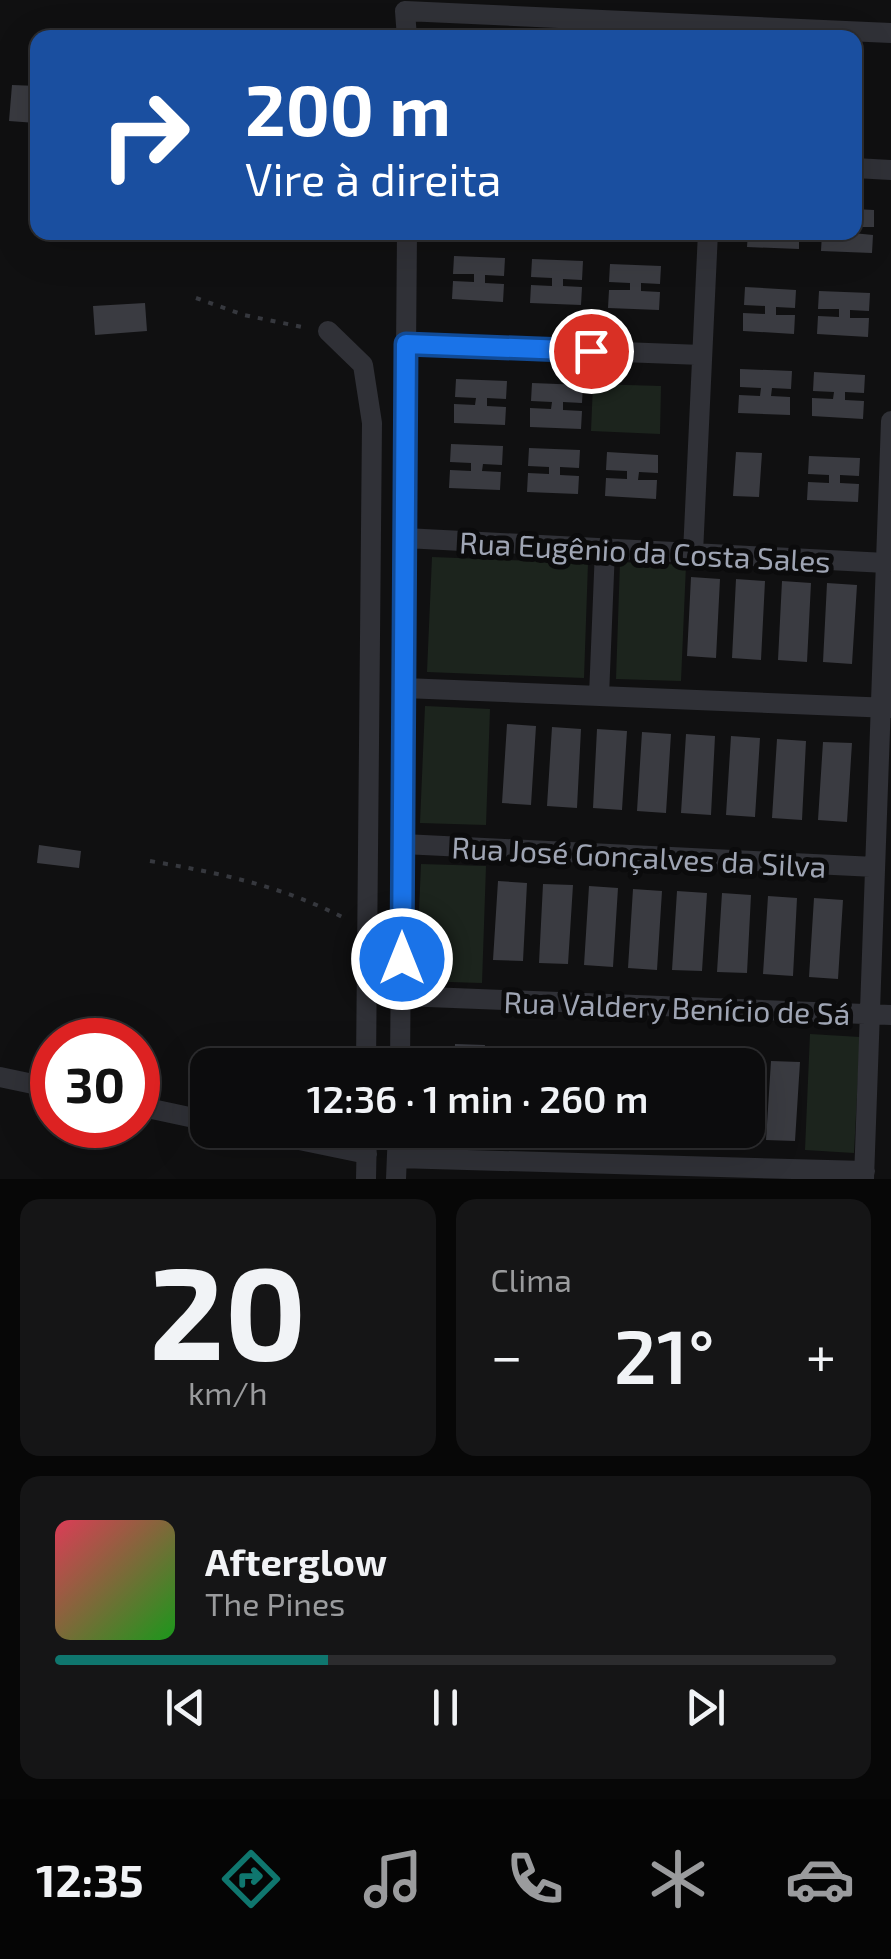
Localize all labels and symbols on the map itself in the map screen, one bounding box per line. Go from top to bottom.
pin [549,309,634,394]
street label: Rua Eugênio da Costa Sales [458,523,832,579]
street label: Rua José Gonçalves da Silva [451,828,827,885]
position arrow [350,907,454,1011]
street label: Rua Valdery Benício de Sá [503,983,851,1031]
speed limit sign: 30 [30,1018,160,1148]

